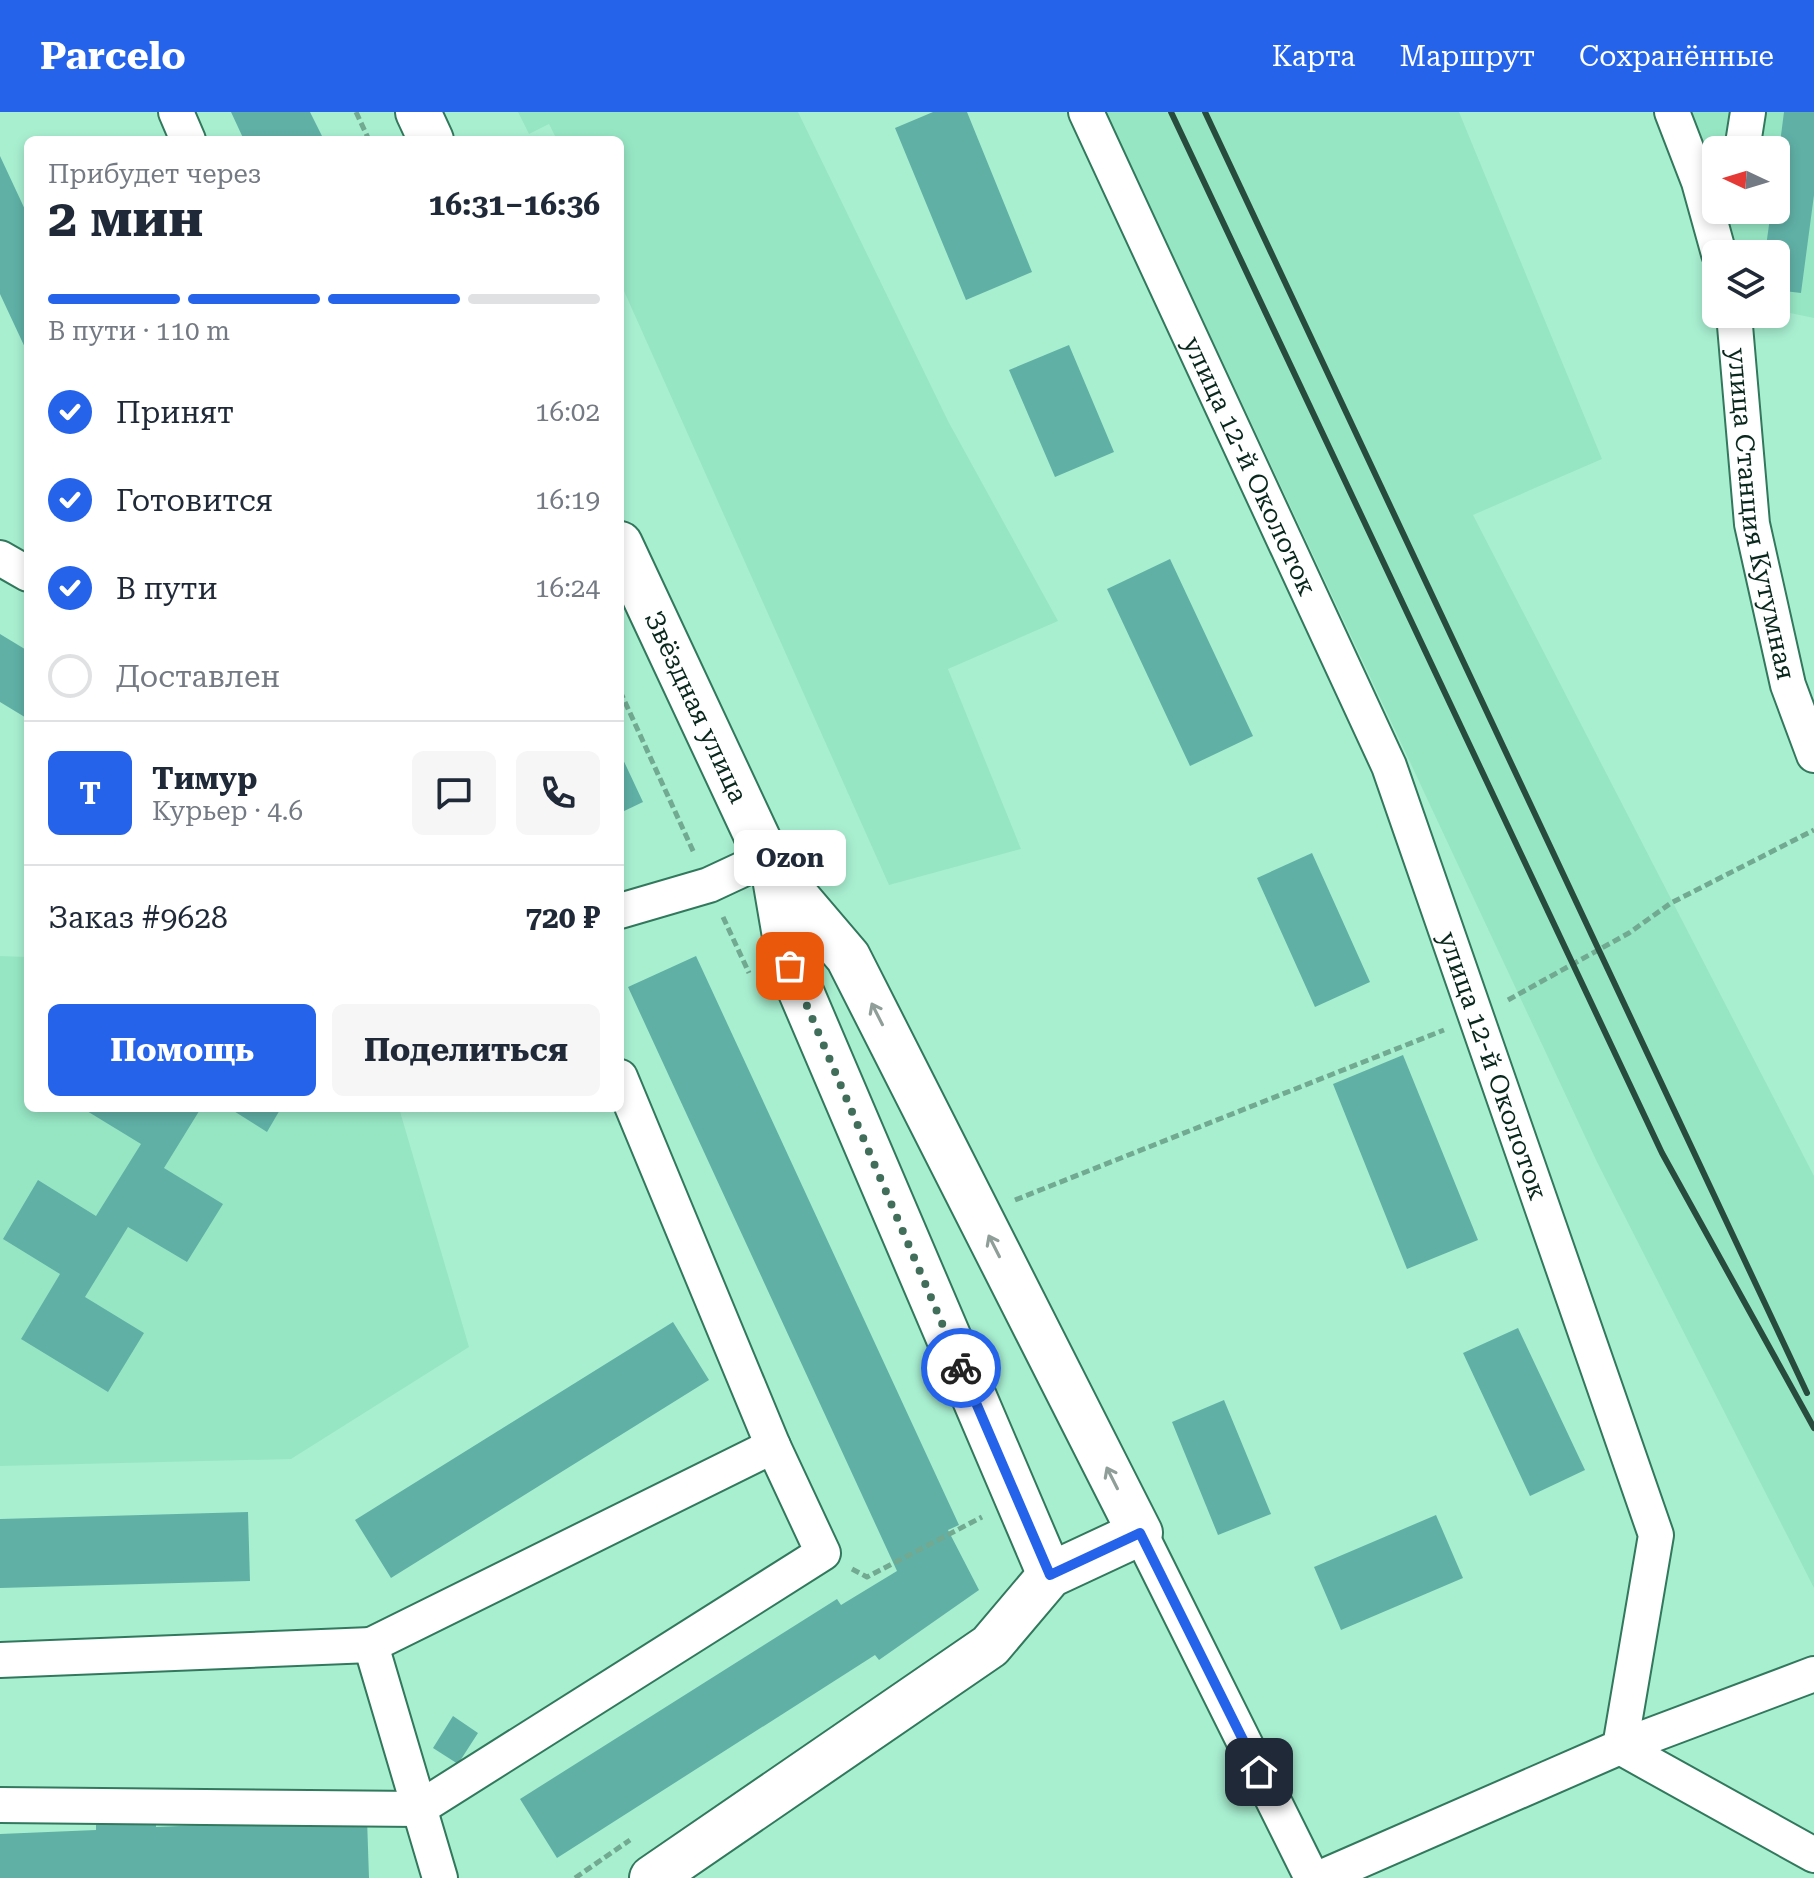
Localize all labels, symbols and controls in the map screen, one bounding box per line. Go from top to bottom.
text: Parcelo [40,34,186,78]
text: Карта [1272,40,1356,73]
text: Маршрут [1400,40,1535,73]
text: Сохранённые [1579,40,1774,73]
north arrow [1702,136,1790,224]
map controls [1702,136,1790,328]
text: Прибудет через [48,159,262,189]
text: 16:31–16:36 [428,187,600,222]
text: 2 мин [48,188,203,249]
button: layers [1702,240,1790,328]
text: В пути · 110 m [48,316,230,346]
street label: улица 12-й Околоток [1177,332,1323,600]
street label: улица Станция Кутумная [1722,347,1801,683]
icon: check [48,390,92,434]
text: Принят [116,395,234,430]
text: 16:02 [535,397,600,427]
icon: check [48,478,92,522]
text: Готовится [116,483,273,518]
text: 16:19 [535,485,600,515]
icon: check [48,566,92,610]
text: В пути [116,571,218,606]
text: 16:24 [535,573,600,603]
street label: Звёздная улица [639,606,754,808]
text: Доставлен [116,659,280,694]
button: chat [412,751,496,835]
button: phone [516,751,600,835]
text: Тимур [152,761,257,796]
text: Т [79,776,101,811]
text: Курьер · 4.6 [152,796,303,826]
callout: Ozon [734,830,846,886]
text: Ozon [756,843,824,873]
text: Заказ #9628 [48,900,228,935]
text: 720 ₽ [525,900,600,935]
street label: улица 12-й Околоток [1433,928,1553,1204]
pin [756,932,824,1000]
icon: bag [768,944,812,988]
one-way arrow [868,1003,884,1027]
button: Помощь [48,1004,316,1096]
button: Поделиться [332,1004,600,1096]
one-way arrow [986,1235,1002,1259]
courier [921,1328,1001,1408]
icon: bike [939,1346,983,1390]
one-way arrow [1104,1467,1119,1490]
pin [1225,1738,1293,1806]
icon: home [1237,1750,1281,1794]

